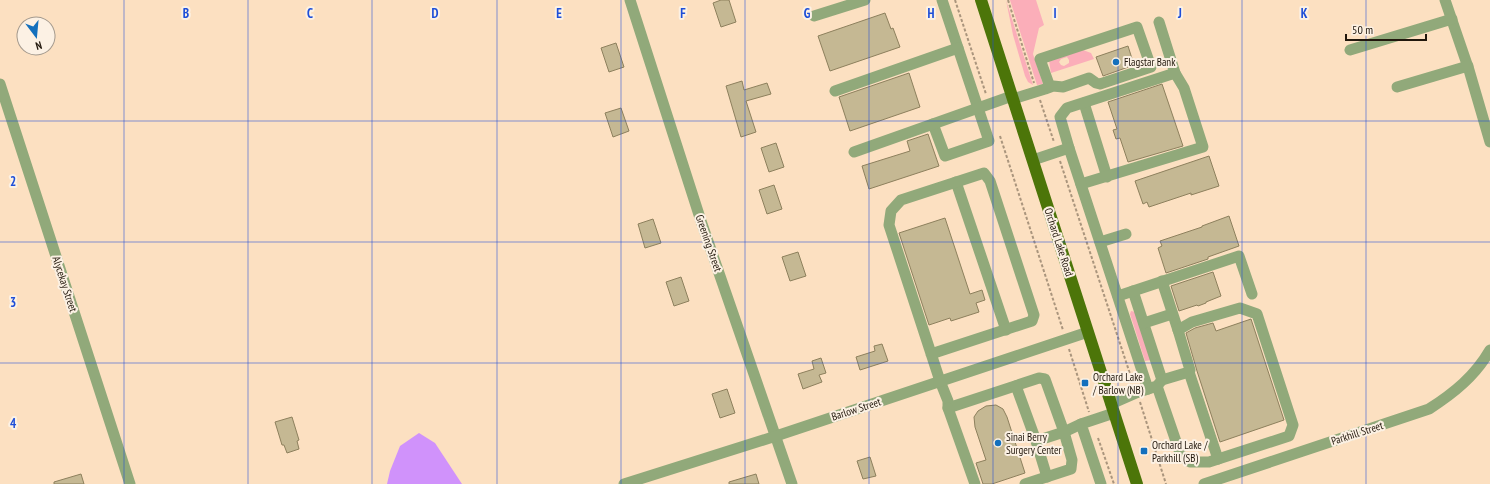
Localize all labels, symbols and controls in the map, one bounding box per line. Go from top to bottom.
text: B [183,5,189,22]
text: C [307,5,313,22]
text: D [432,5,439,22]
text: E [556,5,562,22]
text: F [680,5,686,22]
text: G [804,5,811,22]
text: H [928,5,935,22]
text: I [1053,5,1057,22]
text: J [1177,5,1182,22]
text: K [1301,5,1308,22]
north arrow [16,16,56,56]
scale bar [1346,16,1426,42]
text: 50 m [1352,22,1373,37]
text: N [34,38,44,53]
place label: Flagstar Bank [1124,55,1176,69]
marker: Flagstar Bank [1111,57,1121,67]
text: 2 [10,173,16,190]
street label: Orchard Lake Road [1041,206,1077,278]
street label: Greening Street [693,213,725,273]
street label: Alycekay Street [49,254,81,314]
text: 3 [10,294,16,311]
place label: Orchard Lake / Barlow (NB) [1092,370,1144,397]
marker: Orchard Lake / Barlow (NB) [1080,378,1090,388]
street label: Barlow Street [829,394,883,424]
text: 4 [10,415,17,432]
street label: Parkhill Street [1329,418,1385,448]
place label: Sinai Berry Surgery Center [1006,430,1062,457]
marker: Sinai Berry Surgery Center [993,438,1003,448]
place label: Orchard Lake / Parkhill (SB) [1152,438,1208,465]
marker: Orchard Lake / Parkhill (SB) [1139,446,1149,456]

